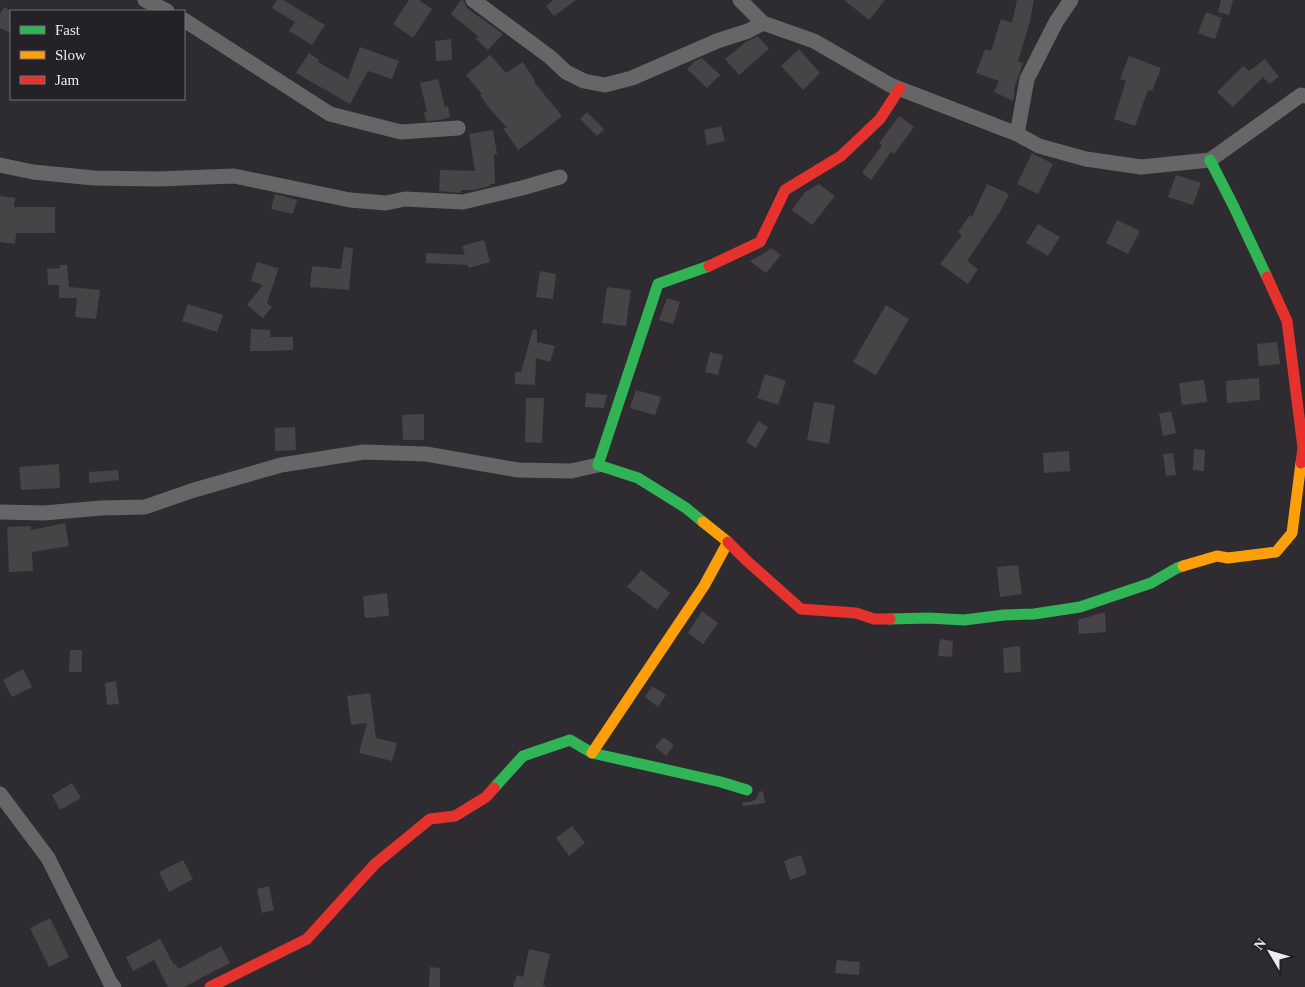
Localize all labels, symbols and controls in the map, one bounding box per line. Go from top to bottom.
legend [10,10,185,100]
text: Fast [55,22,81,38]
text: Slow [55,47,86,63]
text: Jam [55,72,79,88]
north arrow [1245,927,1295,977]
text: N [1251,936,1269,953]

